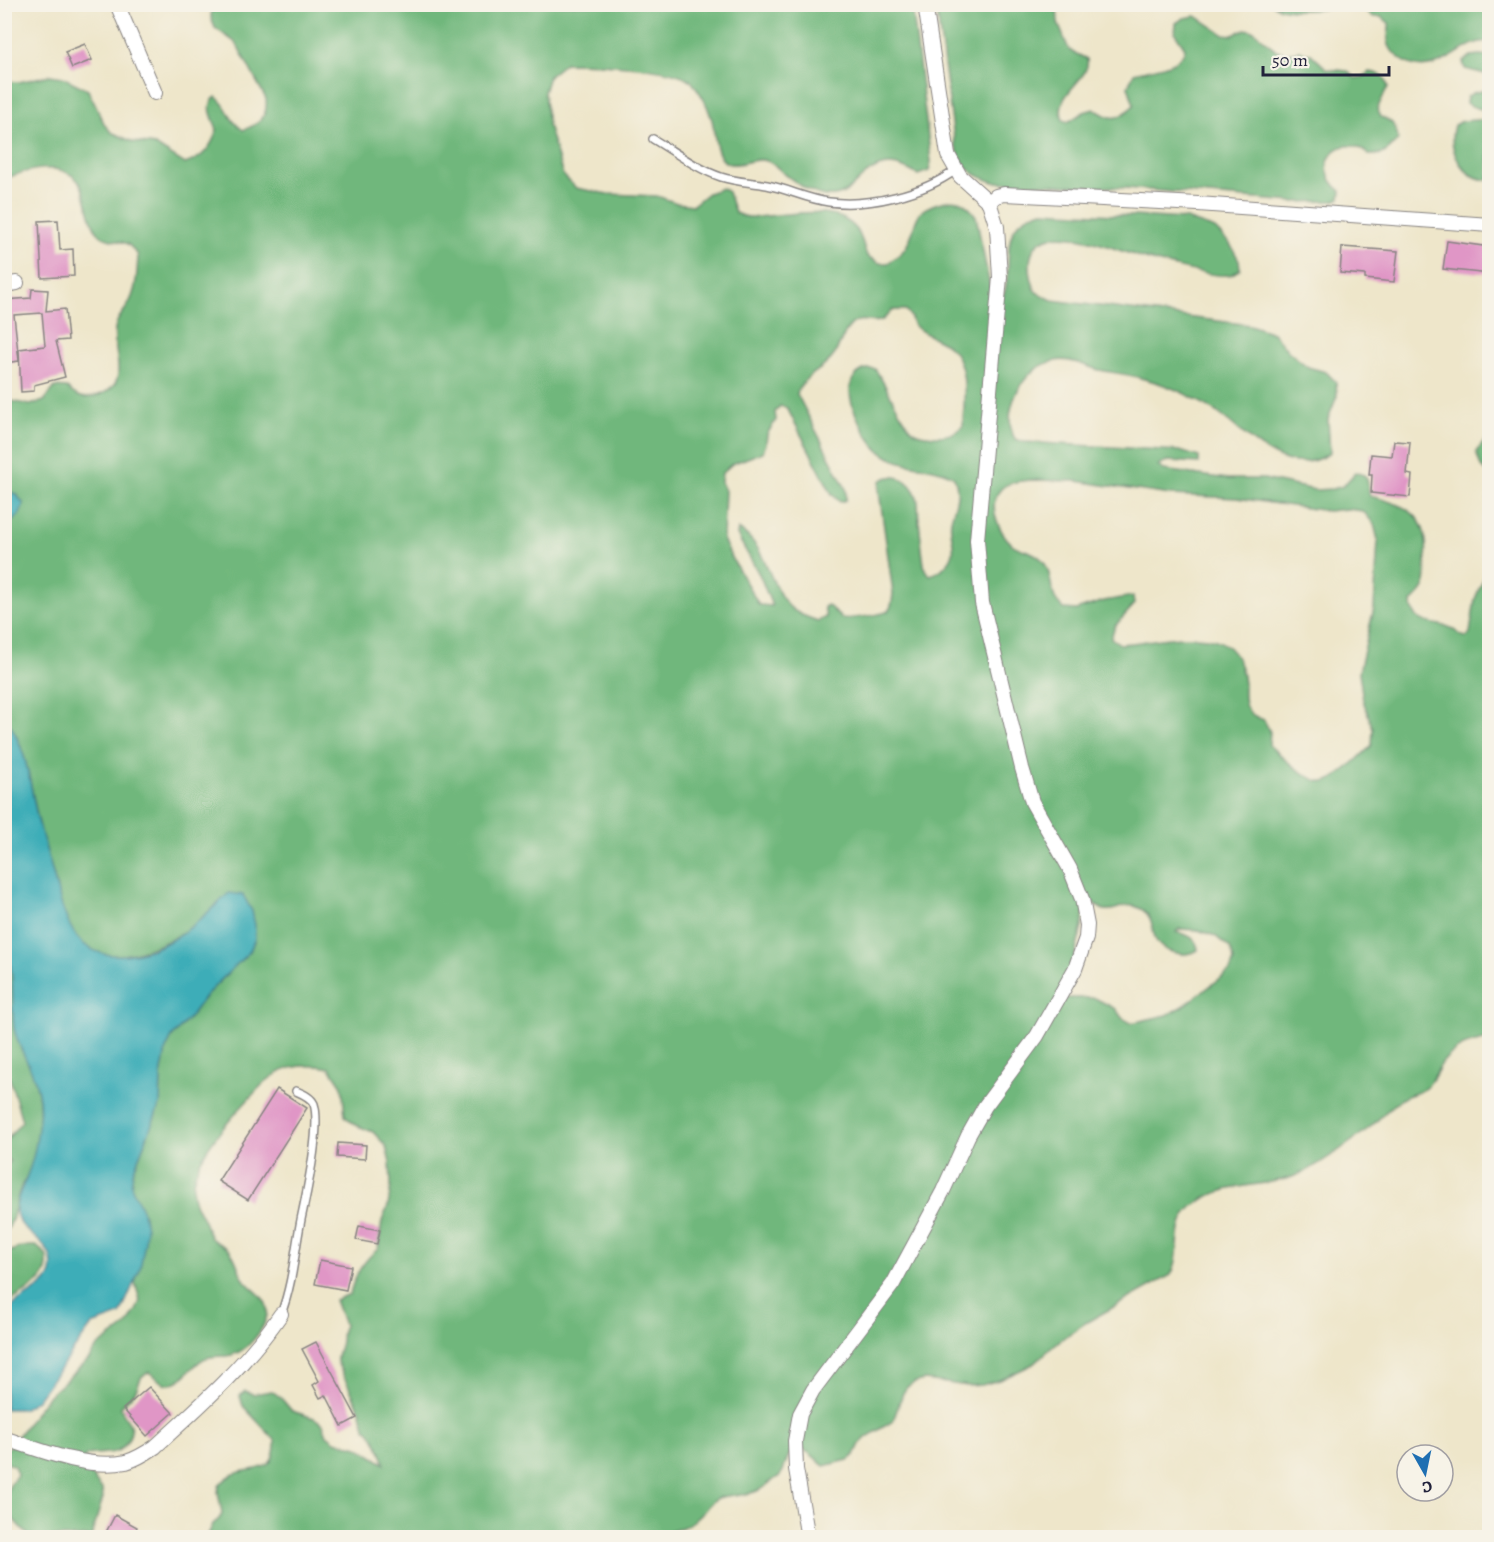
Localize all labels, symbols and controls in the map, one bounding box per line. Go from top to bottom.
scale bar [1263,39,1389,77]
text: 50 m [1272,48,1308,72]
north arrow [1395,1443,1455,1503]
text: С [1420,1475,1434,1498]

